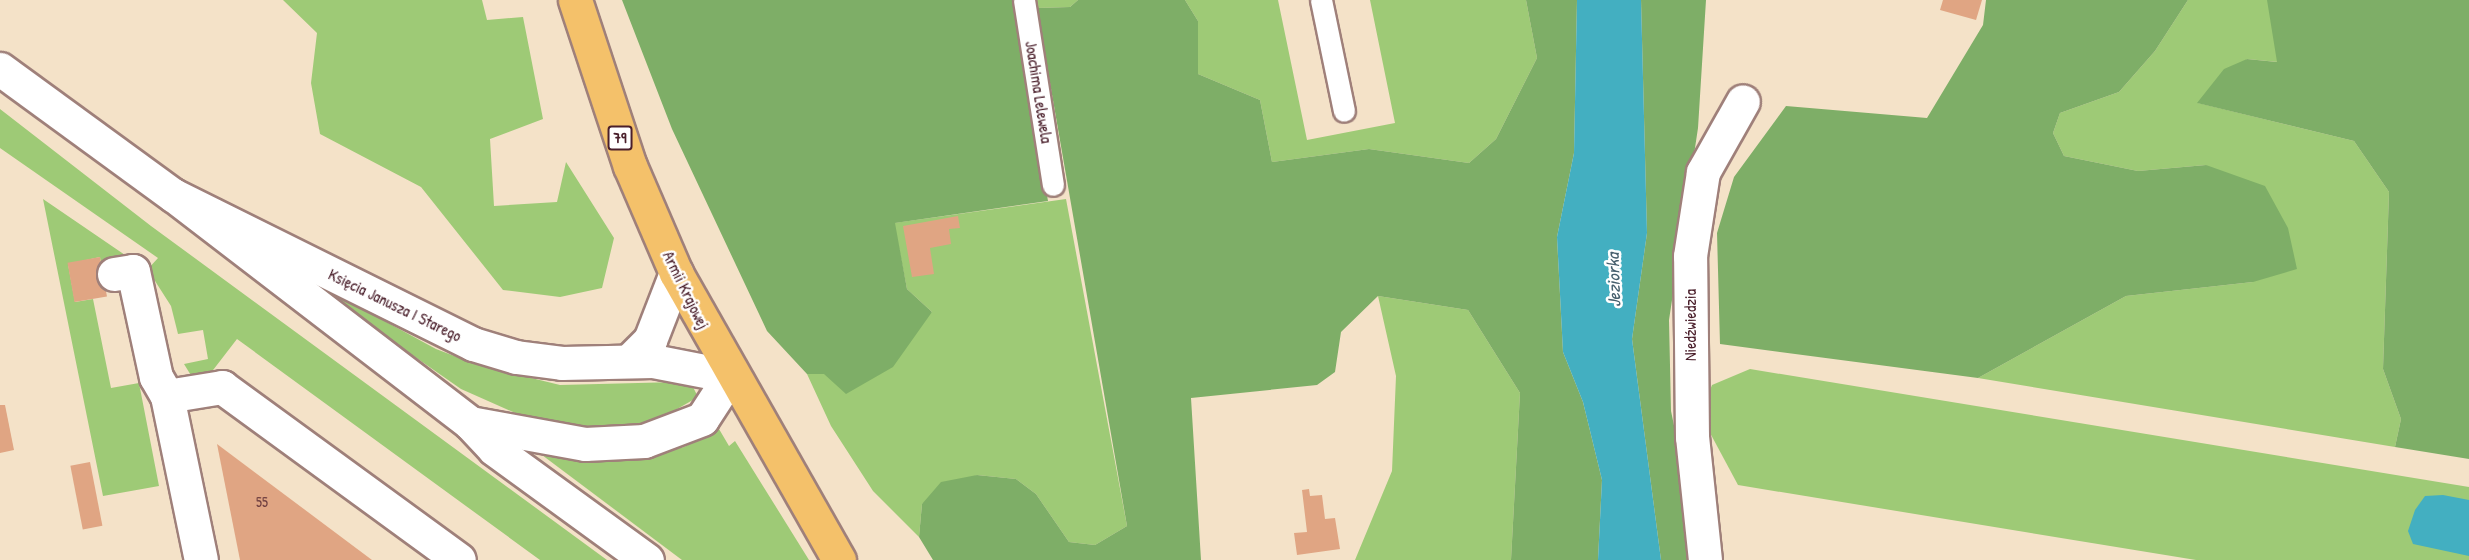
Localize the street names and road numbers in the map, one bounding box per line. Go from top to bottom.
street label: Joachima Lelewela [1021,40,1057,144]
road number: 79 [606,126,634,150]
street label: Armii Krajowej [659,248,713,332]
street label: Księcia Janusza I Starego [325,264,465,346]
street label: Niedźwiedzia [1680,289,1700,361]

